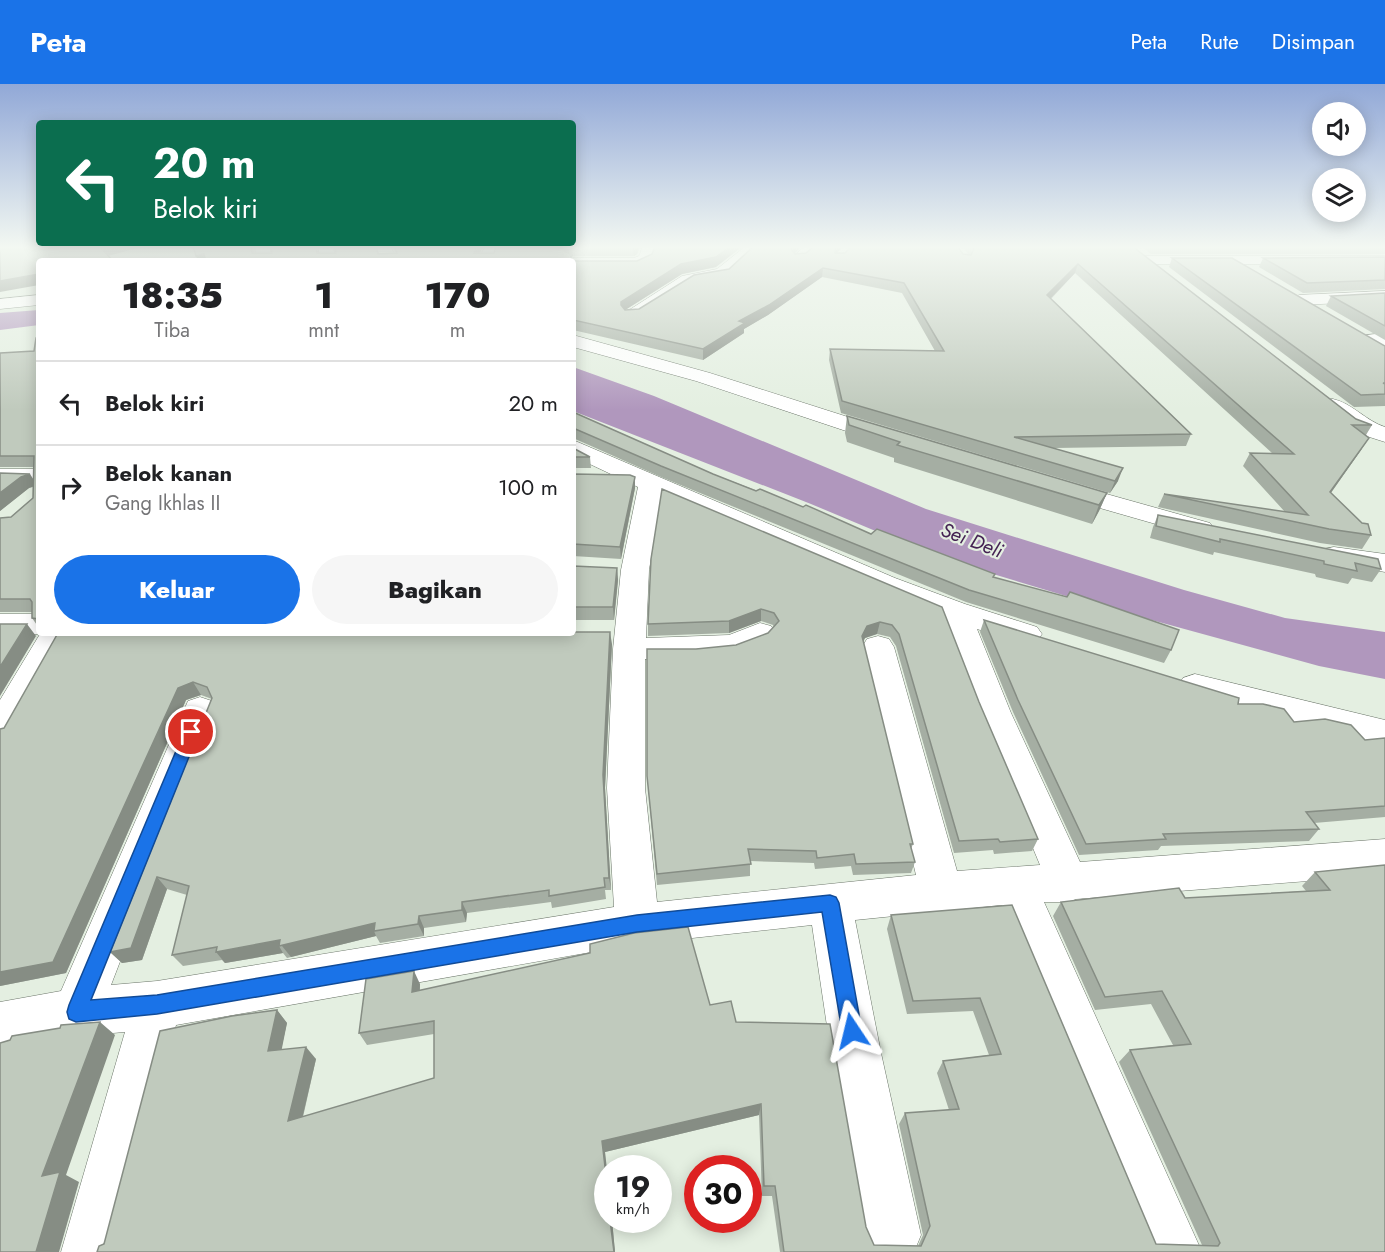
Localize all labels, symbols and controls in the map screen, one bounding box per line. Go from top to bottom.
text: Peta [30,22,87,63]
text: Peta [1130,27,1167,57]
text: Rute [1200,27,1239,57]
text: Disimpan [1272,27,1355,57]
map controls [1312,102,1366,222]
button: sound [1312,102,1366,156]
text: 20 m [153,133,255,194]
icon: left [54,144,132,222]
button: layers [1312,168,1366,222]
text: Belok kiri [153,189,258,228]
text: 18:35 [121,269,223,321]
text: 1 [314,269,333,321]
text: 170 [425,269,491,321]
text: Tiba [154,316,190,345]
text: mnt [308,316,339,345]
text: m [450,316,465,345]
icon: left [54,387,87,420]
text: Belok kiri [105,387,204,419]
text: 20 m [509,387,558,419]
text: Belok kanan [105,457,232,489]
icon: right [54,471,87,504]
text: 100 m [498,471,558,503]
text: Gang Ikhlas II [105,489,220,518]
water label: Sei Deli [937,515,1008,566]
button: Keluar [54,555,300,624]
button: Bagikan [312,555,558,624]
pin [165,706,216,757]
icon: arrive [174,715,207,748]
position arrow [820,999,884,1063]
speed limit sign: 30 [684,1155,762,1233]
text: 19 [615,1165,651,1208]
text: km/h [616,1198,650,1220]

